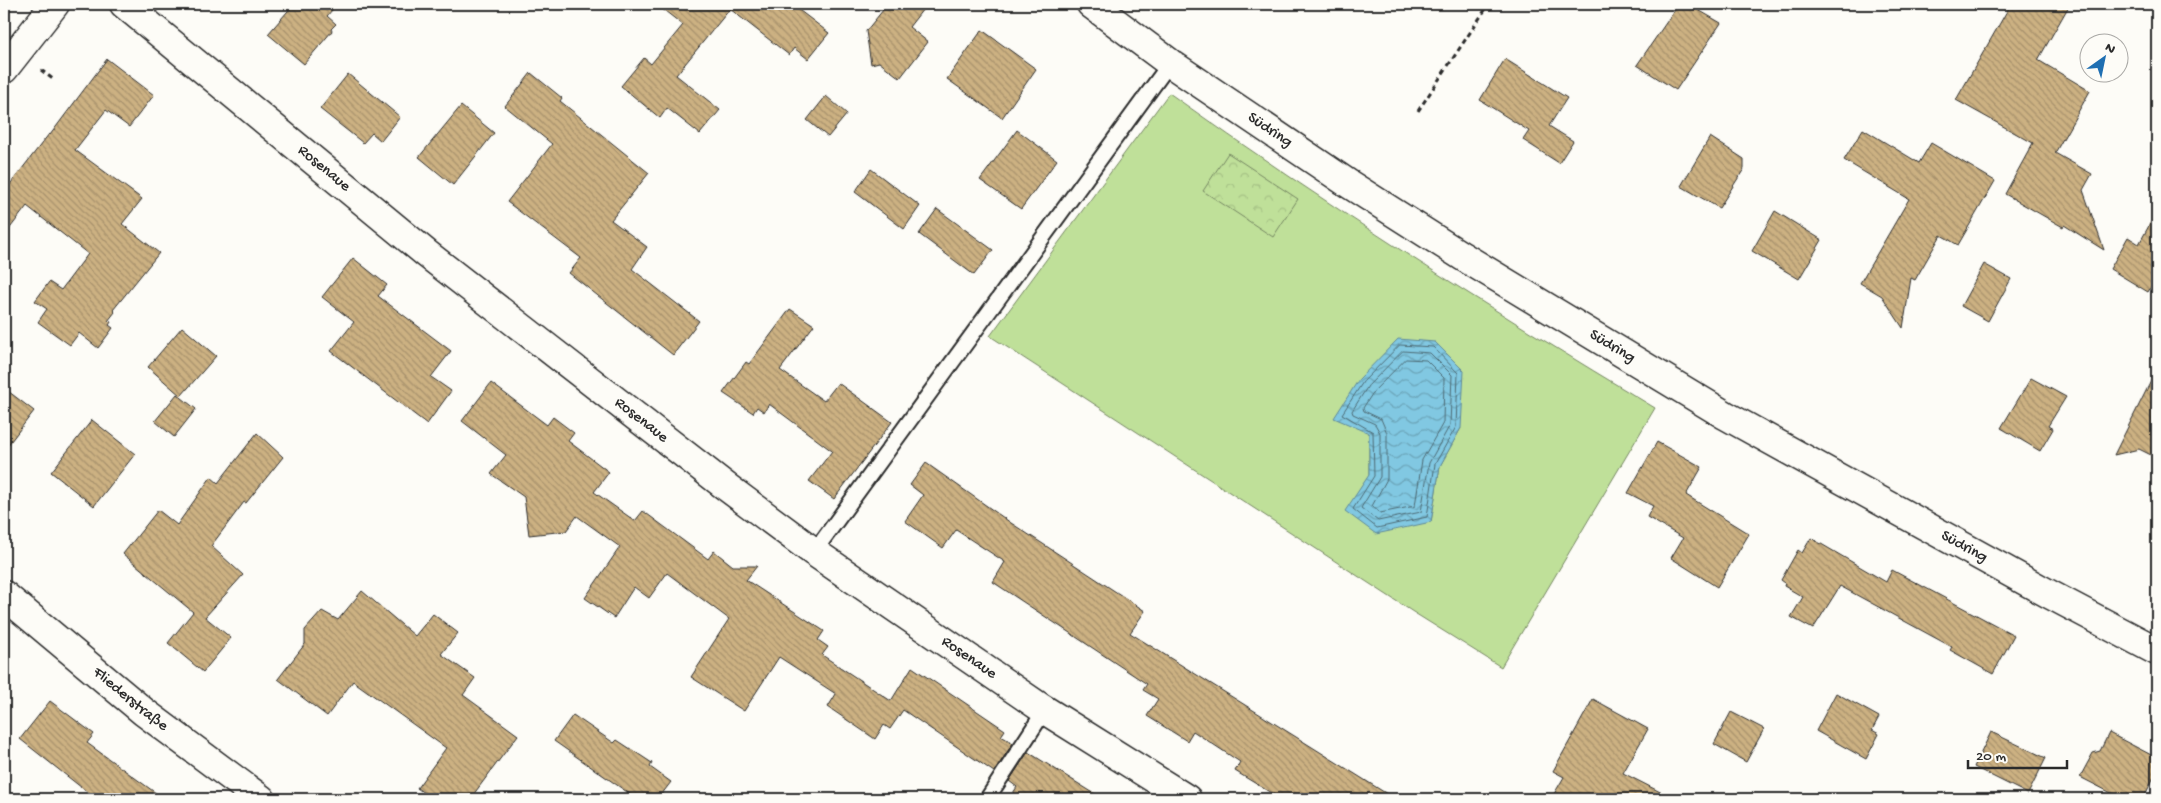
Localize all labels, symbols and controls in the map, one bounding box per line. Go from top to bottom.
north arrow [2078,32,2128,82]
text: N [2101,40,2118,59]
street label: Südring [1244,109,1296,152]
street label: Rosenaue [293,141,355,197]
street label: Südring [1586,326,1638,368]
street label: Rosenaue [610,394,672,448]
street label: Südring [1937,527,1991,567]
street label: Rosenaue [937,632,1001,684]
street label: Fliederstraße [88,663,172,736]
scale bar [1968,738,2067,770]
text: 20 m [1976,748,2006,766]

